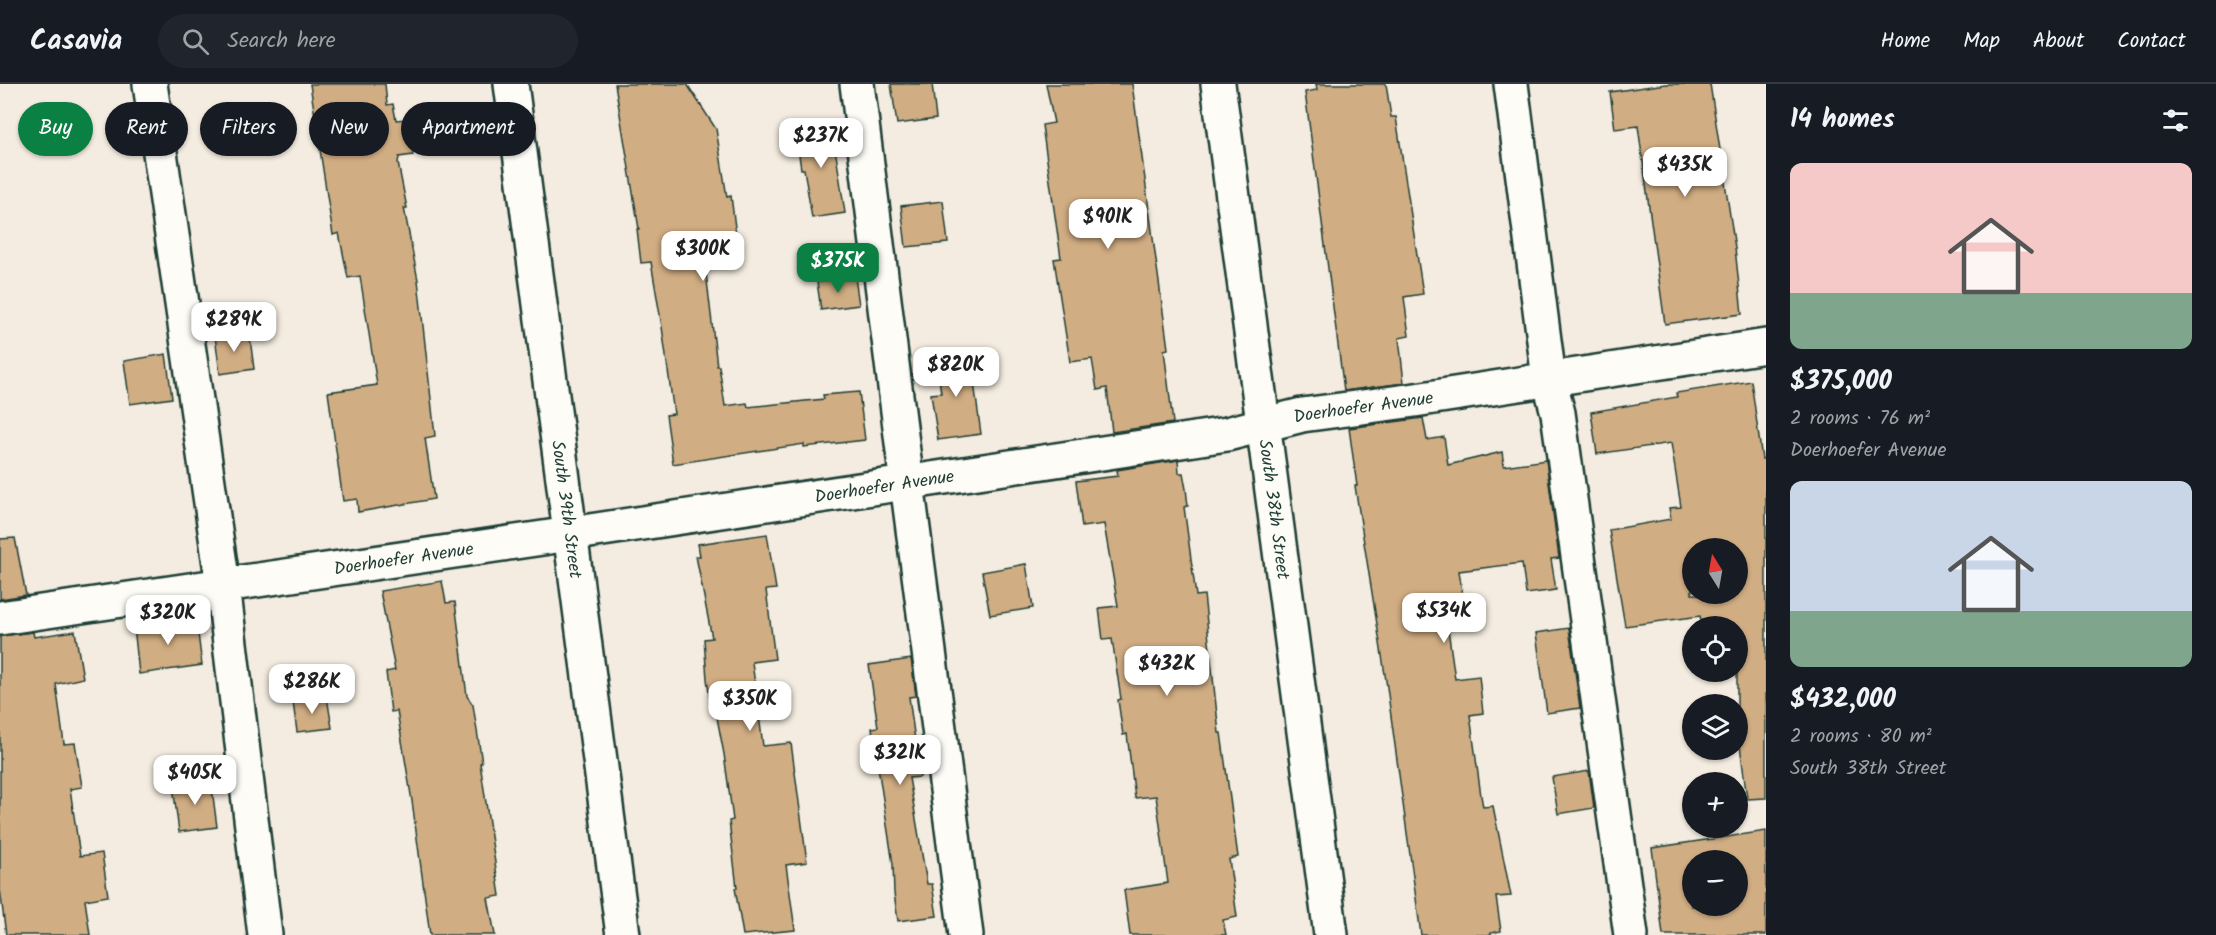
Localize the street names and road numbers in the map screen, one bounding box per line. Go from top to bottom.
street label: Doerhoefer Avenue [1291,384,1436,433]
street label: South 38th Street [1249,438,1297,582]
street label: South 39th Street [542,439,589,581]
street label: Doerhoefer Avenue [813,463,956,513]
street label: Doerhoefer Avenue [332,535,476,585]

